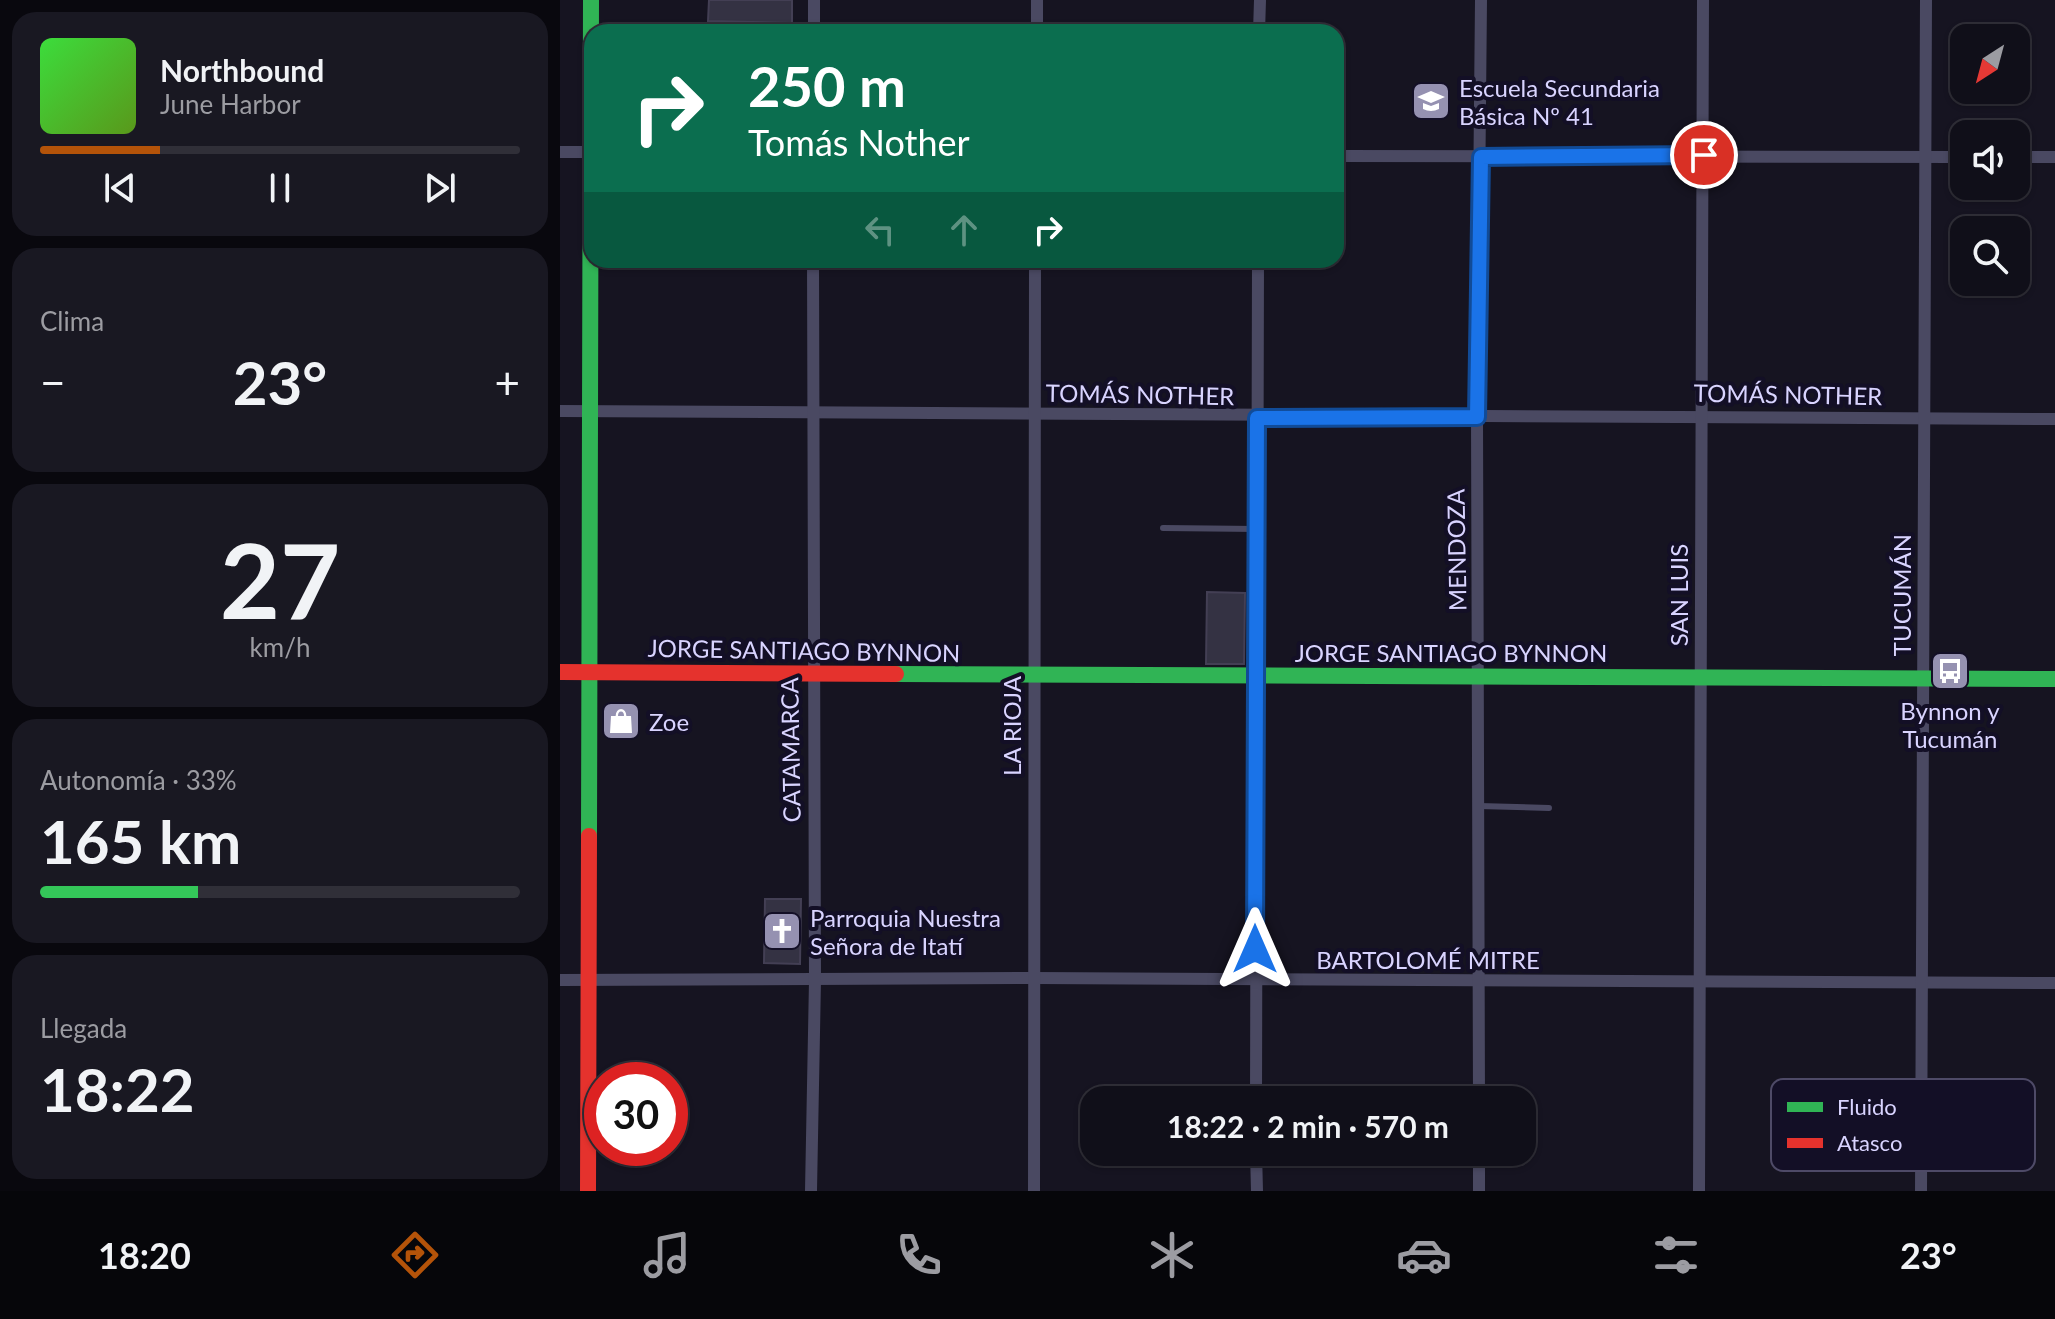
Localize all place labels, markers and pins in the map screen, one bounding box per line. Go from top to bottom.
place label: Escuela Secundaria Básica Nº 41 [1459,73,1660,130]
school or university icon: Escuela Secundaria Básica Nº 41 [1410,80,1452,122]
pin [1670,121,1738,189]
bus stop icon: Bynnon y Tucumán [1929,650,1971,692]
place label: Bynnon y Tucumán [1900,696,2000,753]
shop icon: Zoe [600,700,642,742]
place label: Zoe [649,707,689,736]
place label: Parroquia Nuestra Señora de Itatí [810,903,1001,960]
church icon: Parroquia Nuestra Señora de Itatí [761,910,803,952]

